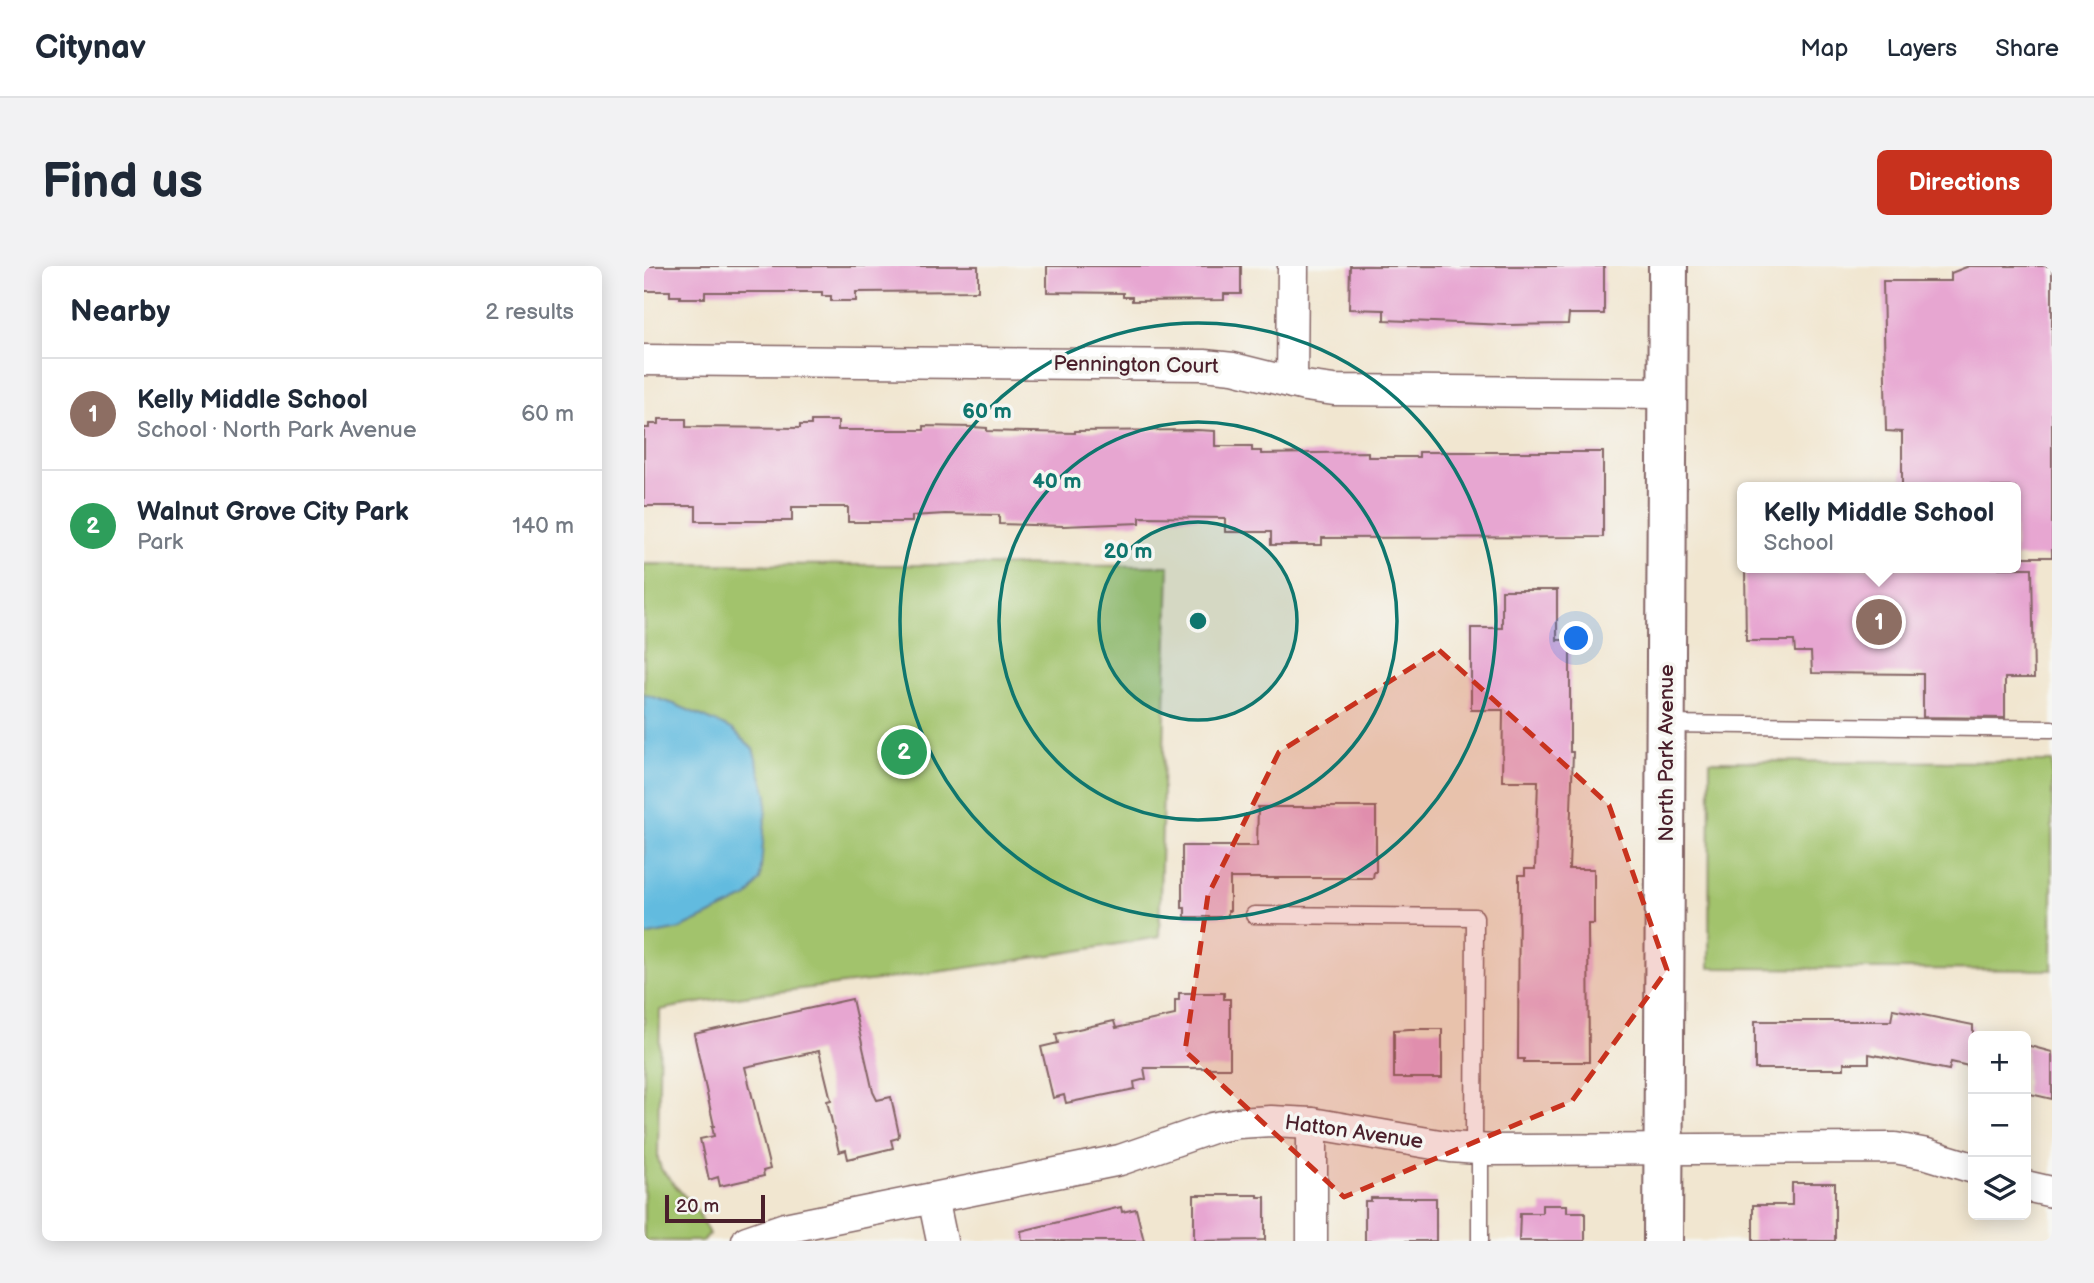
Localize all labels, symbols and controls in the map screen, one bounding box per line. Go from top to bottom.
text: Citynav [35,28,146,68]
text: Map [1800,34,1848,63]
text: Layers [1886,34,1957,63]
text: Share [1995,34,2059,63]
button: Directions [1877,150,2052,215]
text: Find us [42,153,203,212]
text: Nearby [70,294,170,330]
text: 2 results [485,298,574,326]
street label: Pennington Court [1053,351,1219,379]
text: Kelly Middle School [137,385,368,416]
text: 60 m [962,399,1012,424]
text: 1 [88,400,98,428]
text: 60 m [521,400,574,428]
text: School · North Park Avenue [137,416,417,444]
text: 40 m [1032,469,1082,494]
popup [1737,482,2021,573]
text: Walnut Grove City Park [137,497,409,528]
text: Kelly Middle School [1764,498,1994,529]
text: 2 [86,512,100,540]
text: 140 m [512,512,574,540]
text: Park [137,528,183,556]
text: School [1764,529,1834,557]
text: 20 m [1104,539,1152,564]
pin: 1 [1856,596,1902,648]
centre of rings [1186,609,1210,633]
your location [1559,621,1593,655]
street label: North Park Avenue [1654,664,1679,842]
pin: 2 [881,726,927,778]
map controls [1968,1031,2031,1220]
button: + [1968,1031,2031,1094]
button: − [1968,1094,2031,1157]
street label: Hatton Avenue [1283,1110,1425,1154]
button: layers [1968,1157,2031,1220]
scale bar [665,1192,765,1224]
text: 20 m [676,1195,719,1218]

